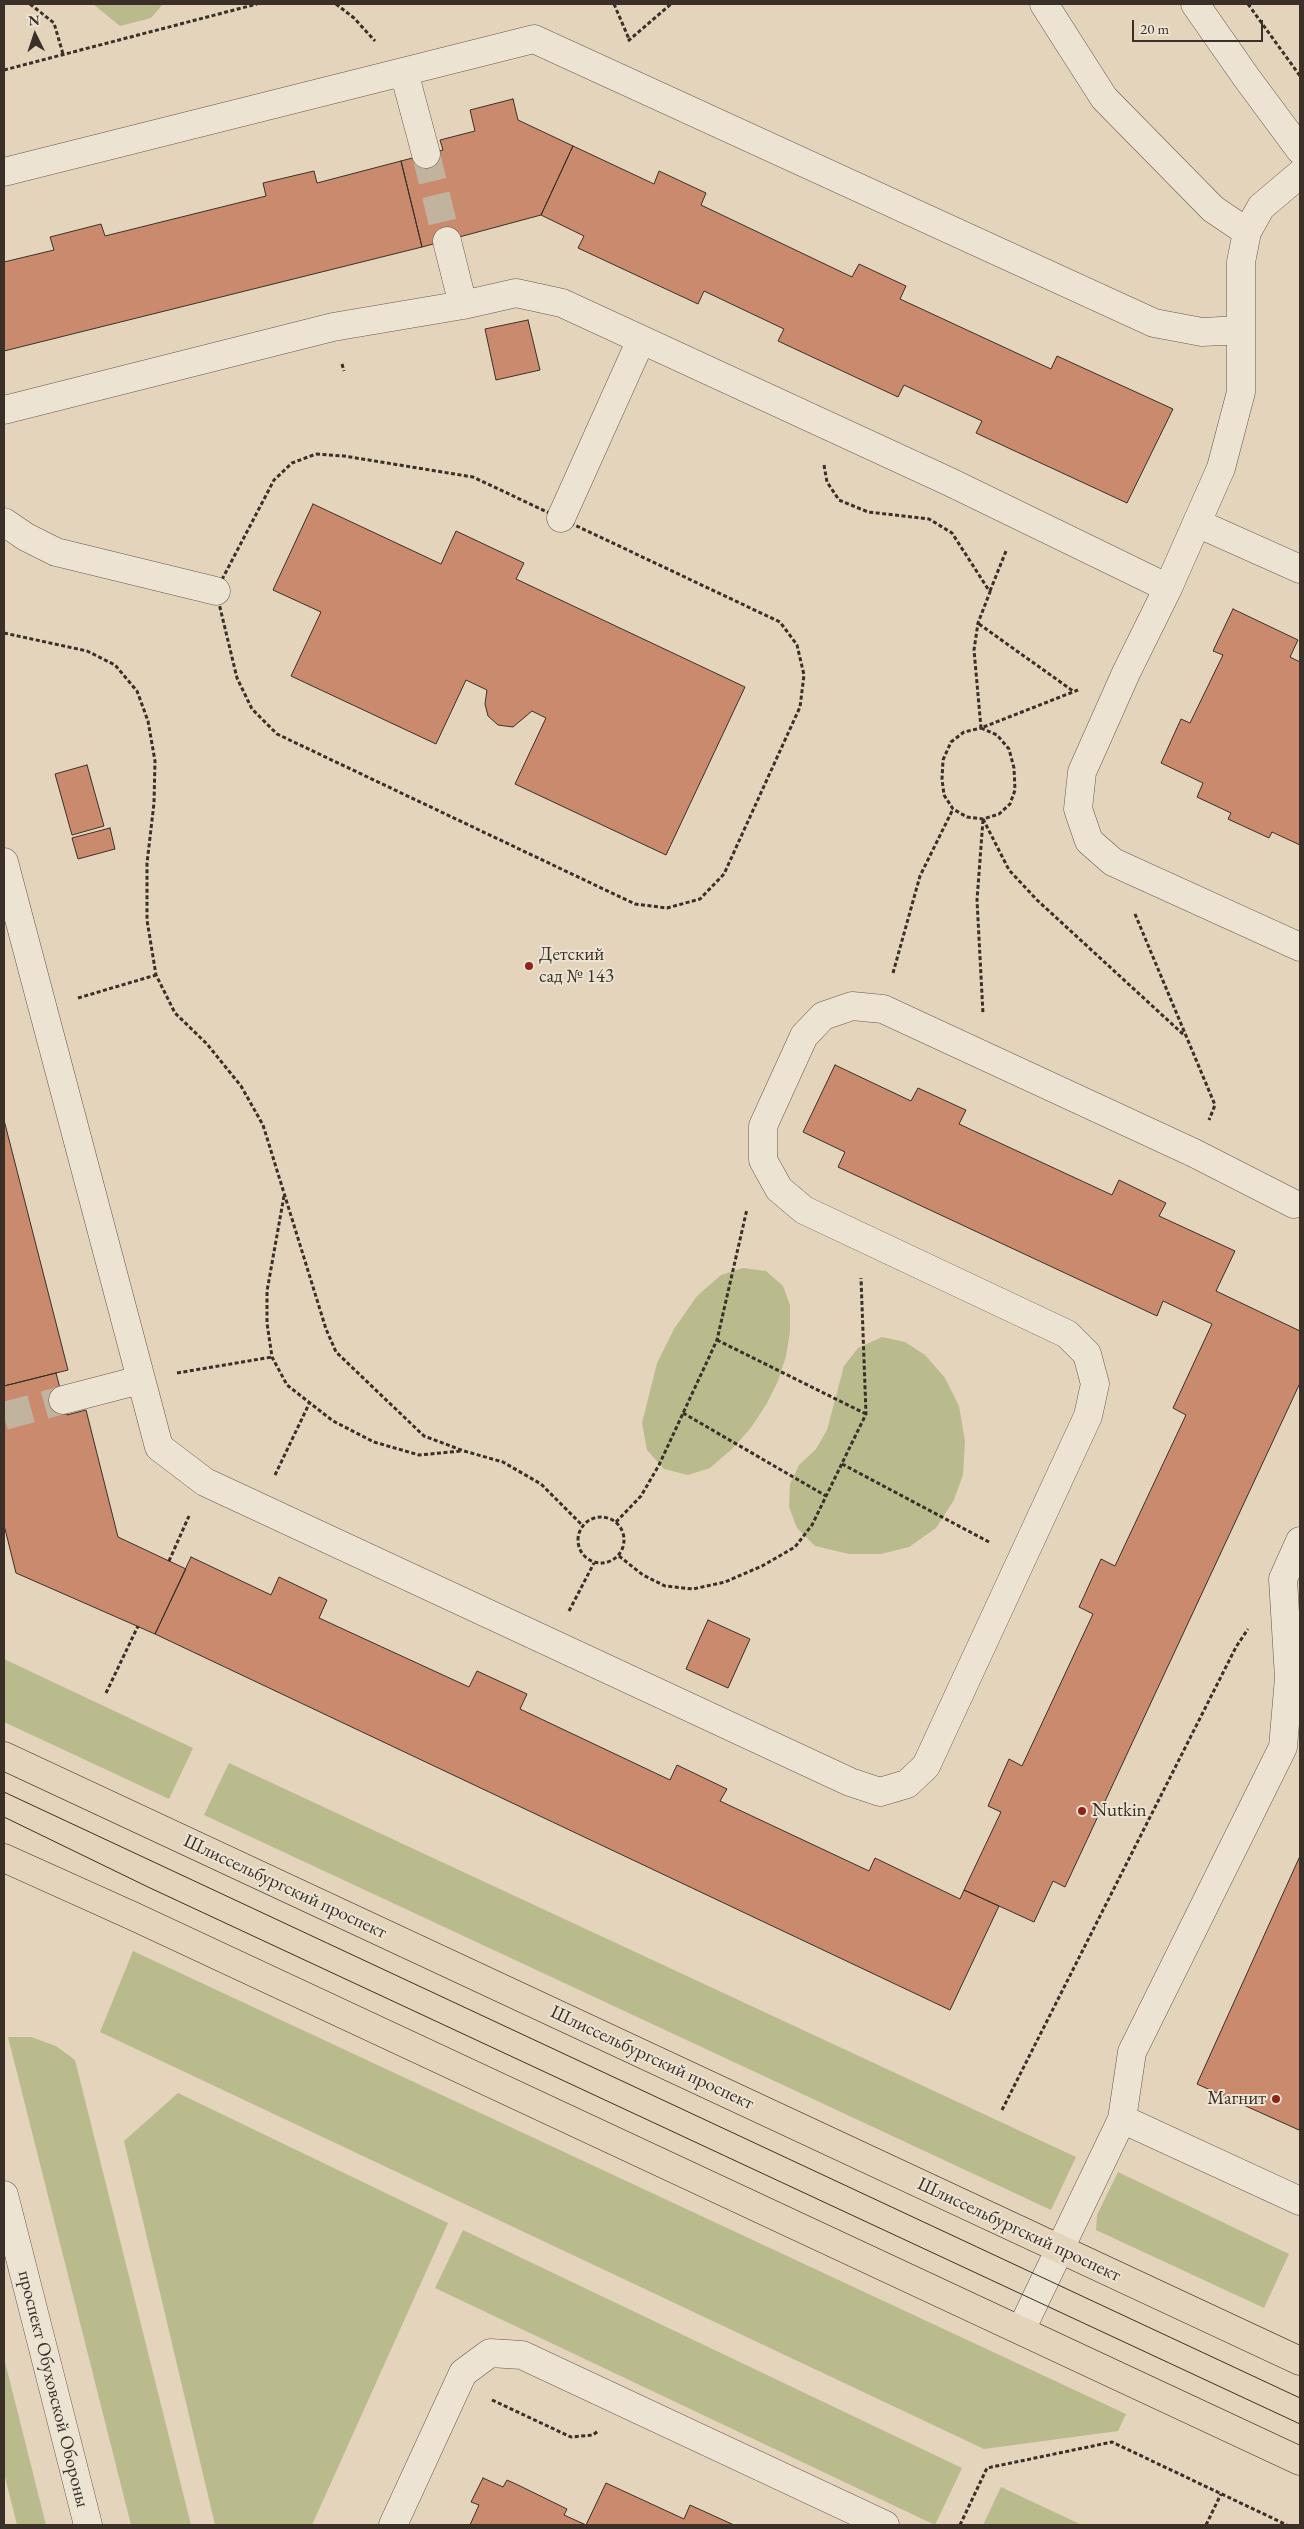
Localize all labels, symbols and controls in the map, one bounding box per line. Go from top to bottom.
north arrow [10,10,60,60]
scale bar [1134,10,1265,42]
text: N [28,11,40,29]
text: 20 m [1140,19,1169,38]
place label: Детский сад № 143 [539,944,614,988]
marker: Детский сад № 143 [523,960,535,972]
place label: Nutkin [1092,1800,1147,1822]
marker: Nutkin [1076,1805,1088,1817]
street label: Шлиссельбургский проспект [180,1830,390,1944]
street label: Шлиссельбургский проспект [547,2001,757,2115]
place label: Магнит [1207,2088,1266,2110]
marker: Магнит [1270,2093,1282,2105]
street label: Шлиссельбургский проспект [914,2173,1124,2287]
street label: проспект Обуховской Обороны [12,2268,94,2510]

